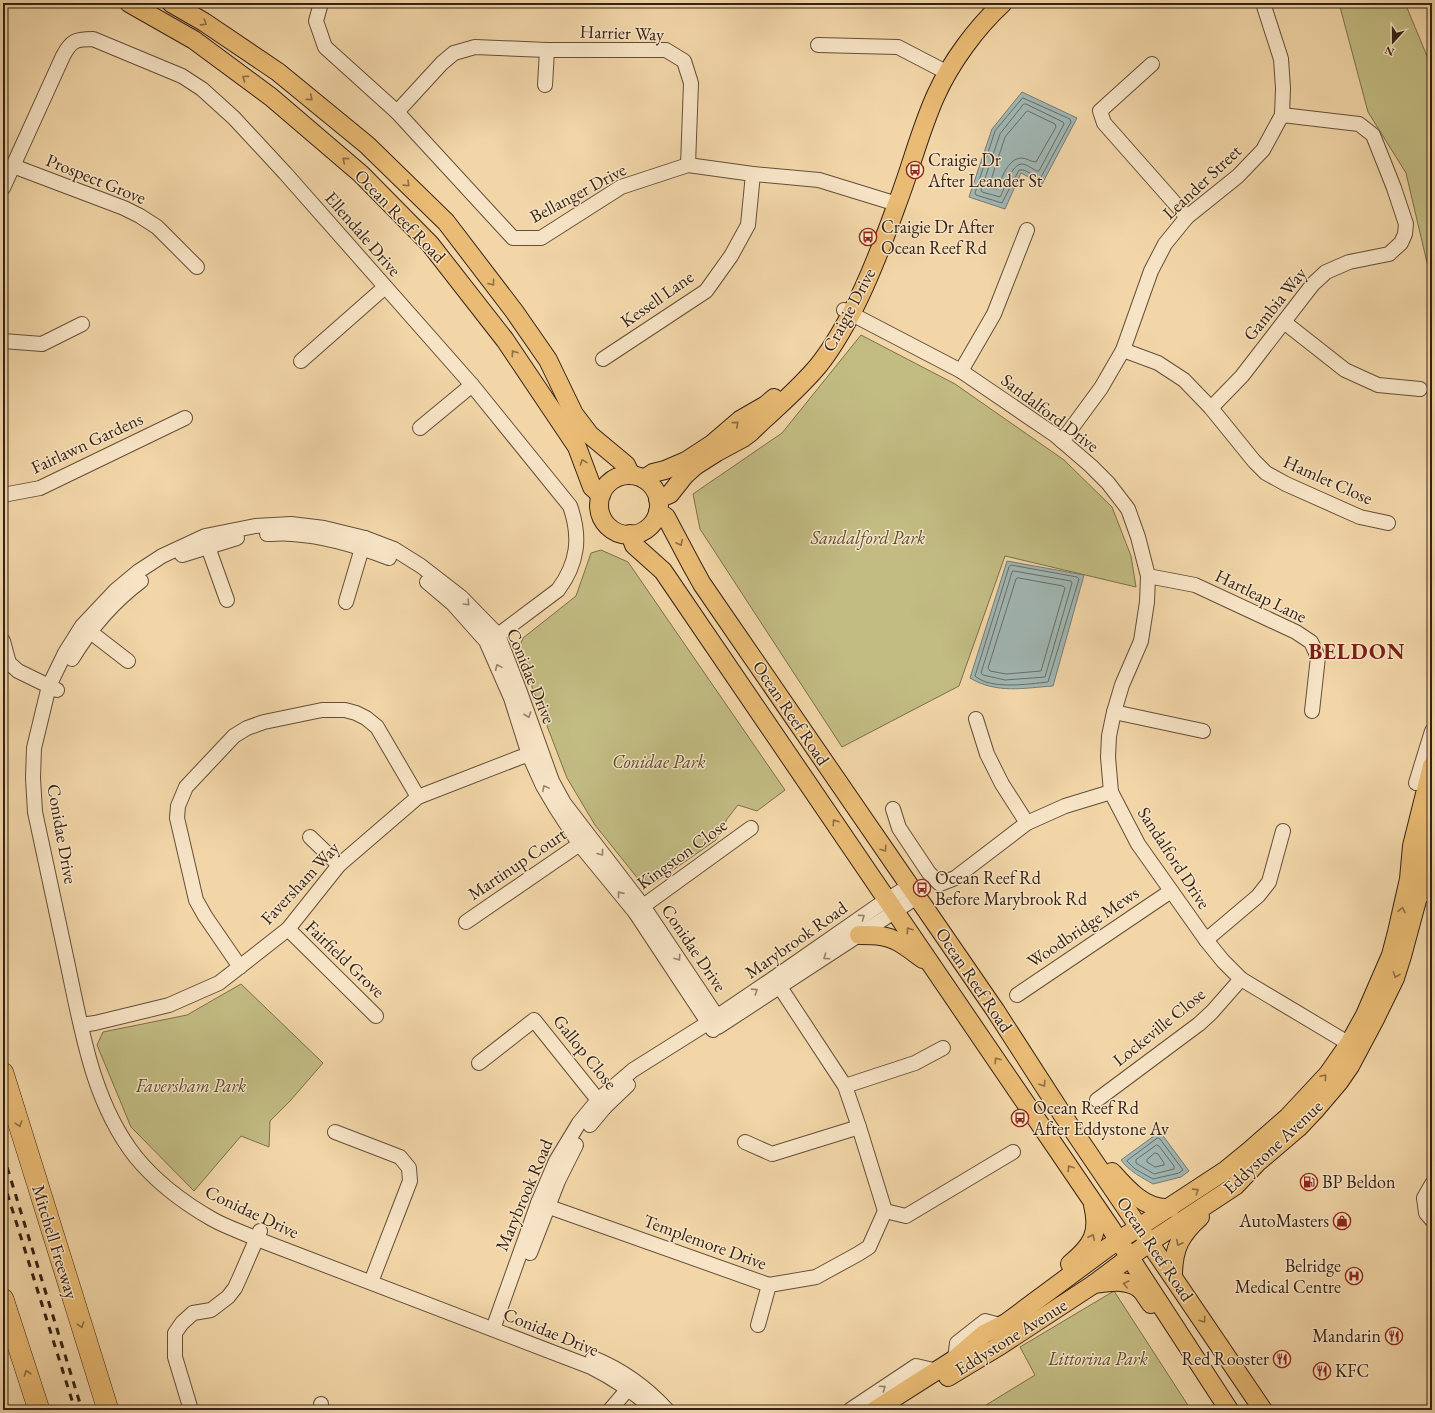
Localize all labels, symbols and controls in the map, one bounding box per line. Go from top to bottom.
one-way arrow [200,18,207,25]
street label: Harrier Way [579,20,665,45]
north arrow [1373,22,1413,62]
text: N [1383,43,1396,59]
one-way arrow [242,75,249,83]
one-way arrow [306,94,313,101]
street label: Leander Street [1157,139,1246,224]
street label: Prospect Grove [43,148,149,209]
place label: Craigie Dr After Leander St [927,148,1043,192]
one-way arrow [343,158,350,165]
street label: Bellanger Drive [526,158,630,228]
bus stop icon: Craigie Dr After Leander St [905,160,925,180]
street label: Ocean Reef Road [350,164,452,268]
one-way arrow [402,180,410,187]
street label: Ellendale Drive [320,187,406,281]
place label: Craigie Dr After Ocean Reef Rd [881,215,994,259]
bus stop icon: Craigie Dr After Ocean Reef Rd [858,227,878,247]
street label: Gambia Way [1238,262,1311,345]
street label: Craigie Drive [817,264,880,356]
street label: Kessell Lane [616,265,698,332]
one-way arrow [487,278,494,285]
one-way arrow [511,350,518,357]
street label: Sandalford Drive [997,368,1104,457]
street label: Fairlawn Gardens [27,407,146,478]
one-way arrow [732,421,739,428]
street label: Hamlet Close [1280,450,1376,509]
one-way arrow [579,459,587,466]
park label: Sandalford Park [810,526,925,550]
one-way arrow [675,539,683,546]
street label: Hartleap Lane [1212,563,1311,628]
one-way arrow [462,598,469,606]
street label: Conidae Drive [502,625,561,727]
district label: BELDON [1308,637,1406,666]
street label: Ocean Reef Road [748,656,835,770]
one-way arrow [494,664,502,671]
one-way arrow [523,711,532,718]
park label: Conidae Park [612,750,706,773]
street label: Conidae Drive [42,782,83,886]
one-way arrow [542,785,549,792]
street label: Sandalford Drive [1133,802,1216,913]
street label: Kingston Close [632,813,731,894]
one-way arrow [833,820,840,827]
street label: Martinup Court [463,822,571,905]
street label: Faversham Way [255,836,344,929]
one-way arrow [879,845,887,852]
one-way arrow [597,849,604,856]
place label: Ocean Reef Rd Before Marybrook Rd [935,866,1088,910]
bus stop icon: Ocean Reef Rd Before Marybrook Rd [912,878,932,898]
street label: Woodbridge Mews [1022,881,1143,972]
one-way arrow [617,891,624,898]
street label: Marybrook Road [740,895,852,983]
street label: Conidae Drive [657,899,732,996]
one-way arrow [1397,907,1405,914]
one-way arrow [858,914,865,922]
street label: Fairfield Grove [301,915,390,1002]
street label: Ocean Reef Road [931,923,1018,1037]
one-way arrow [906,927,913,934]
one-way arrow [823,952,830,960]
one-way arrow [673,954,681,961]
one-way arrow [1392,972,1400,979]
street label: Lockeville Close [1108,982,1210,1071]
one-way arrow [751,988,758,996]
street label: Gallop Close [548,1010,623,1094]
one-way arrow [995,1057,1002,1064]
park label: Faversham Park [135,1074,246,1097]
one-way arrow [1320,1075,1327,1082]
one-way arrow [1038,1080,1046,1087]
street label: Eddystone Avenue [1218,1095,1327,1199]
place label: Ocean Reef Rd After Eddystone Av [1032,1096,1169,1140]
bus stop icon: Ocean Reef Rd After Eddystone Av [1010,1108,1030,1128]
one-way arrow [14,1120,23,1127]
street label: Marybrook Road [490,1134,558,1254]
one-way arrow [1067,1165,1075,1172]
place label: BP Beldon [1322,1170,1396,1193]
fuel station icon: BP Beldon [1299,1172,1319,1192]
street label: Conidae Drive [202,1180,303,1243]
street label: Mitchell Freeway [27,1182,84,1302]
one-way arrow [1192,1188,1199,1196]
street label: Ocean Reef Road [1112,1192,1199,1306]
street label: Templemore Drive [640,1209,770,1275]
place label: AutoMasters [1238,1209,1329,1232]
shop icon: AutoMasters [1332,1211,1352,1231]
one-way arrow [1087,1233,1095,1241]
one-way arrow [1176,1239,1184,1247]
place label: Belridge Medical Centre [1235,1254,1341,1298]
hospital icon: Belridge Medical Centre [1344,1266,1364,1286]
one-way arrow [1122,1280,1129,1288]
street label: Eddystone Avenue [950,1293,1071,1380]
street label: Conidae Drive [500,1302,602,1361]
one-way arrow [1198,1316,1205,1323]
one-way arrow [76,1321,85,1328]
place label: Mandarin [1312,1324,1381,1347]
restaurant icon: Mandarin [1384,1326,1404,1346]
park label: Littorina Park [1047,1347,1148,1370]
place label: Red Rooster [1181,1347,1269,1370]
restaurant icon: Red Rooster [1272,1349,1292,1369]
place label: KFC [1335,1359,1369,1382]
restaurant icon: KFC [1312,1361,1332,1381]
one-way arrow [23,1370,32,1377]
one-way arrow [879,1385,886,1393]

